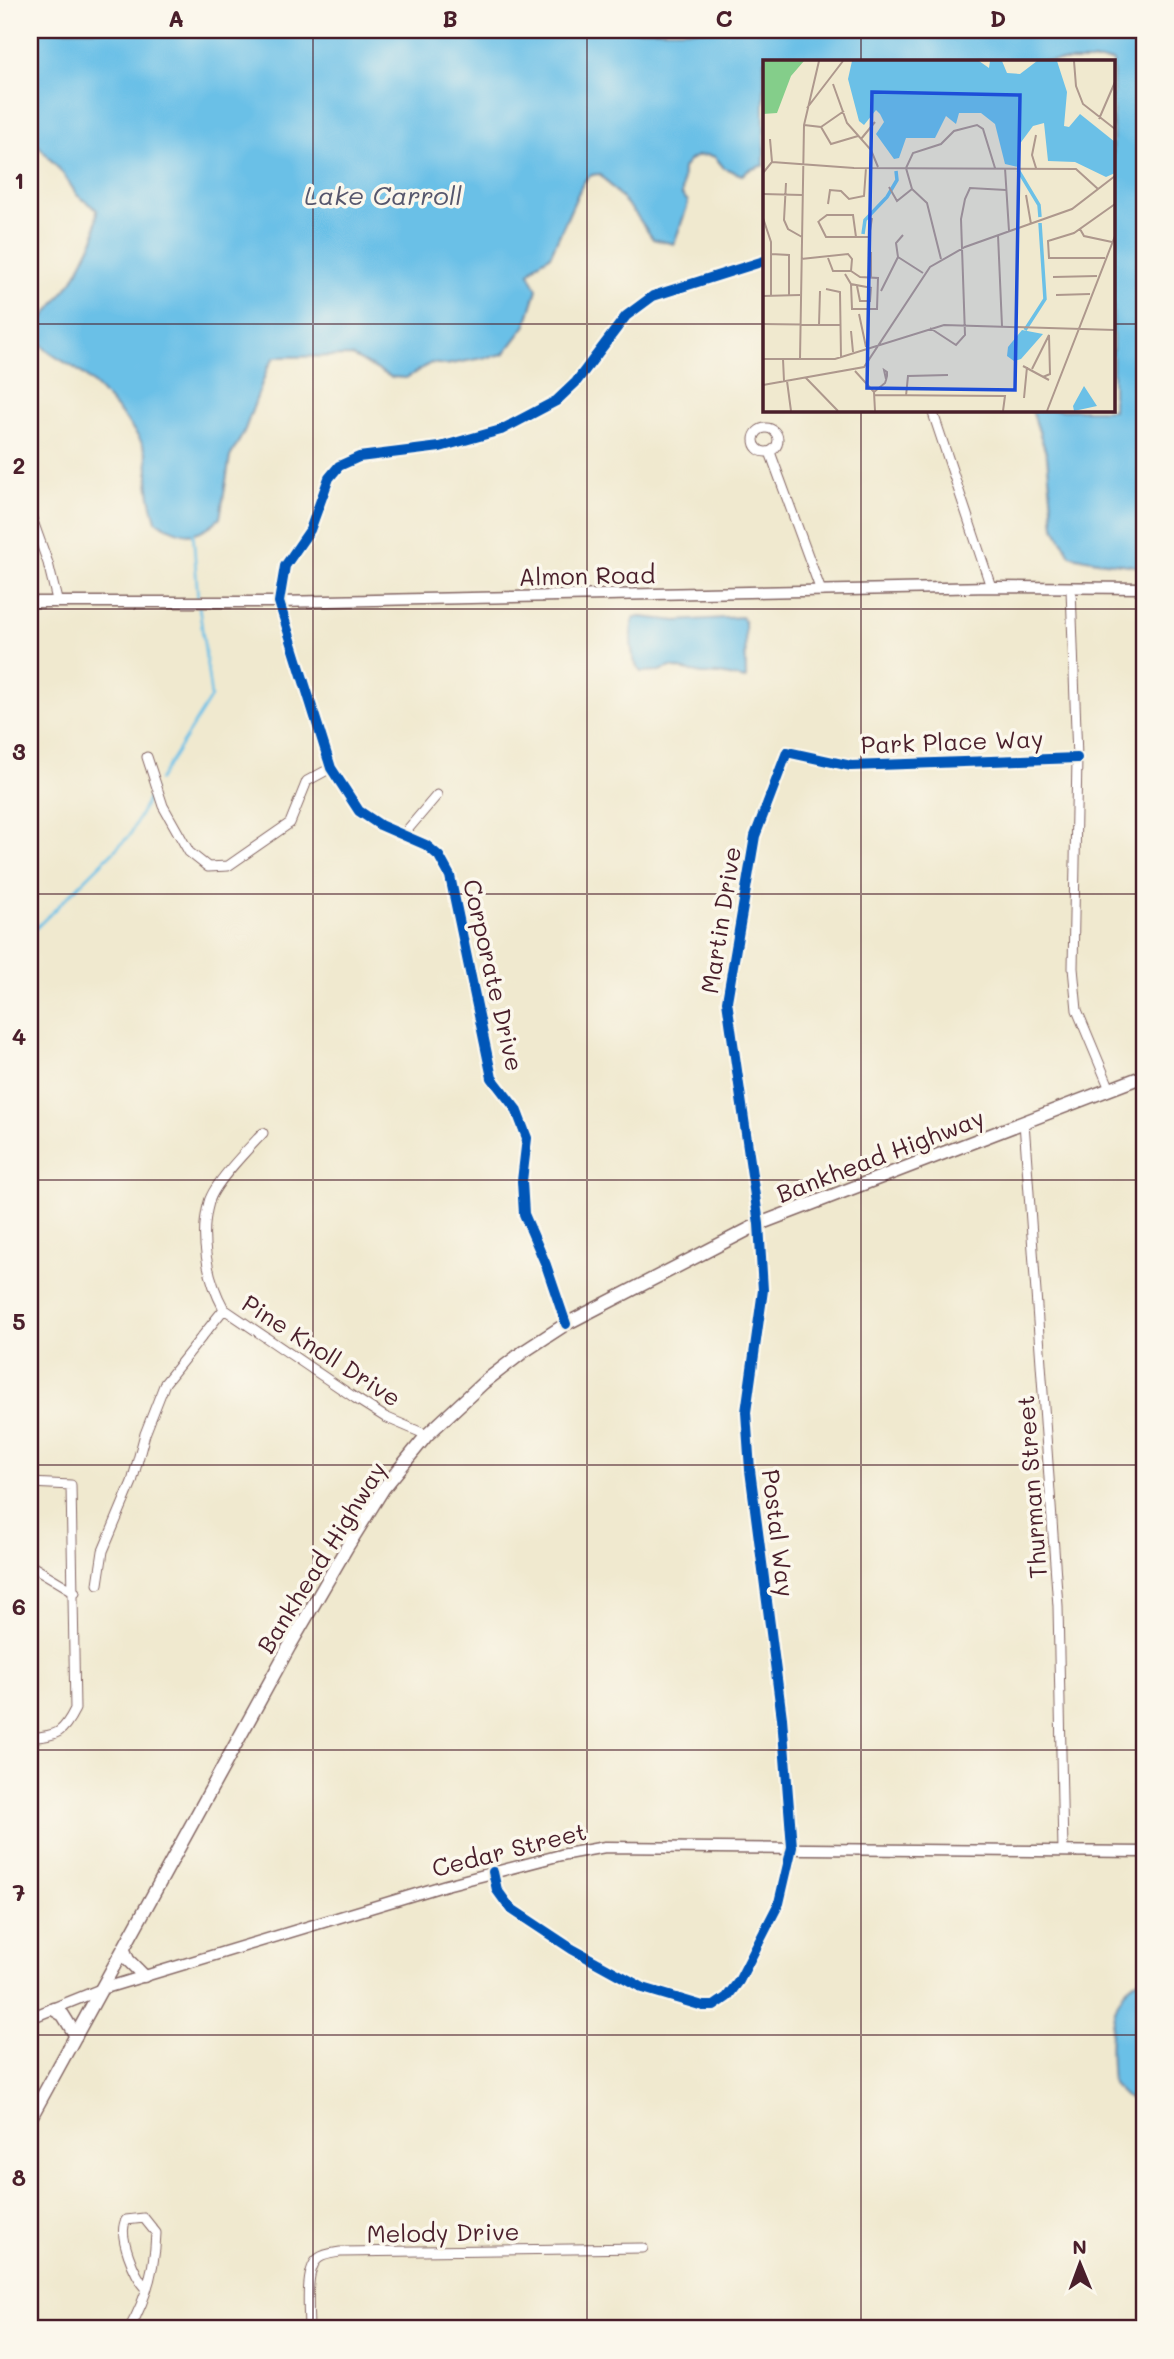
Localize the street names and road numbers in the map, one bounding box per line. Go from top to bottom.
street label: Almon Road [518,558,656,592]
street label: Park Place Way [860,722,1044,760]
street label: Martin Drive [693,844,747,996]
street label: Corporate Drive [457,876,531,1074]
street label: Bankhead Highway [772,1101,988,1209]
street label: Pine Knoll Drive [237,1287,407,1413]
street label: Thurman Street [1009,1394,1053,1580]
street label: Bankhead Highway [250,1455,392,1659]
street label: Postal Way [756,1467,802,1599]
street label: Cedar Street [428,1815,590,1883]
street label: Melody Drive [366,2215,520,2249]

